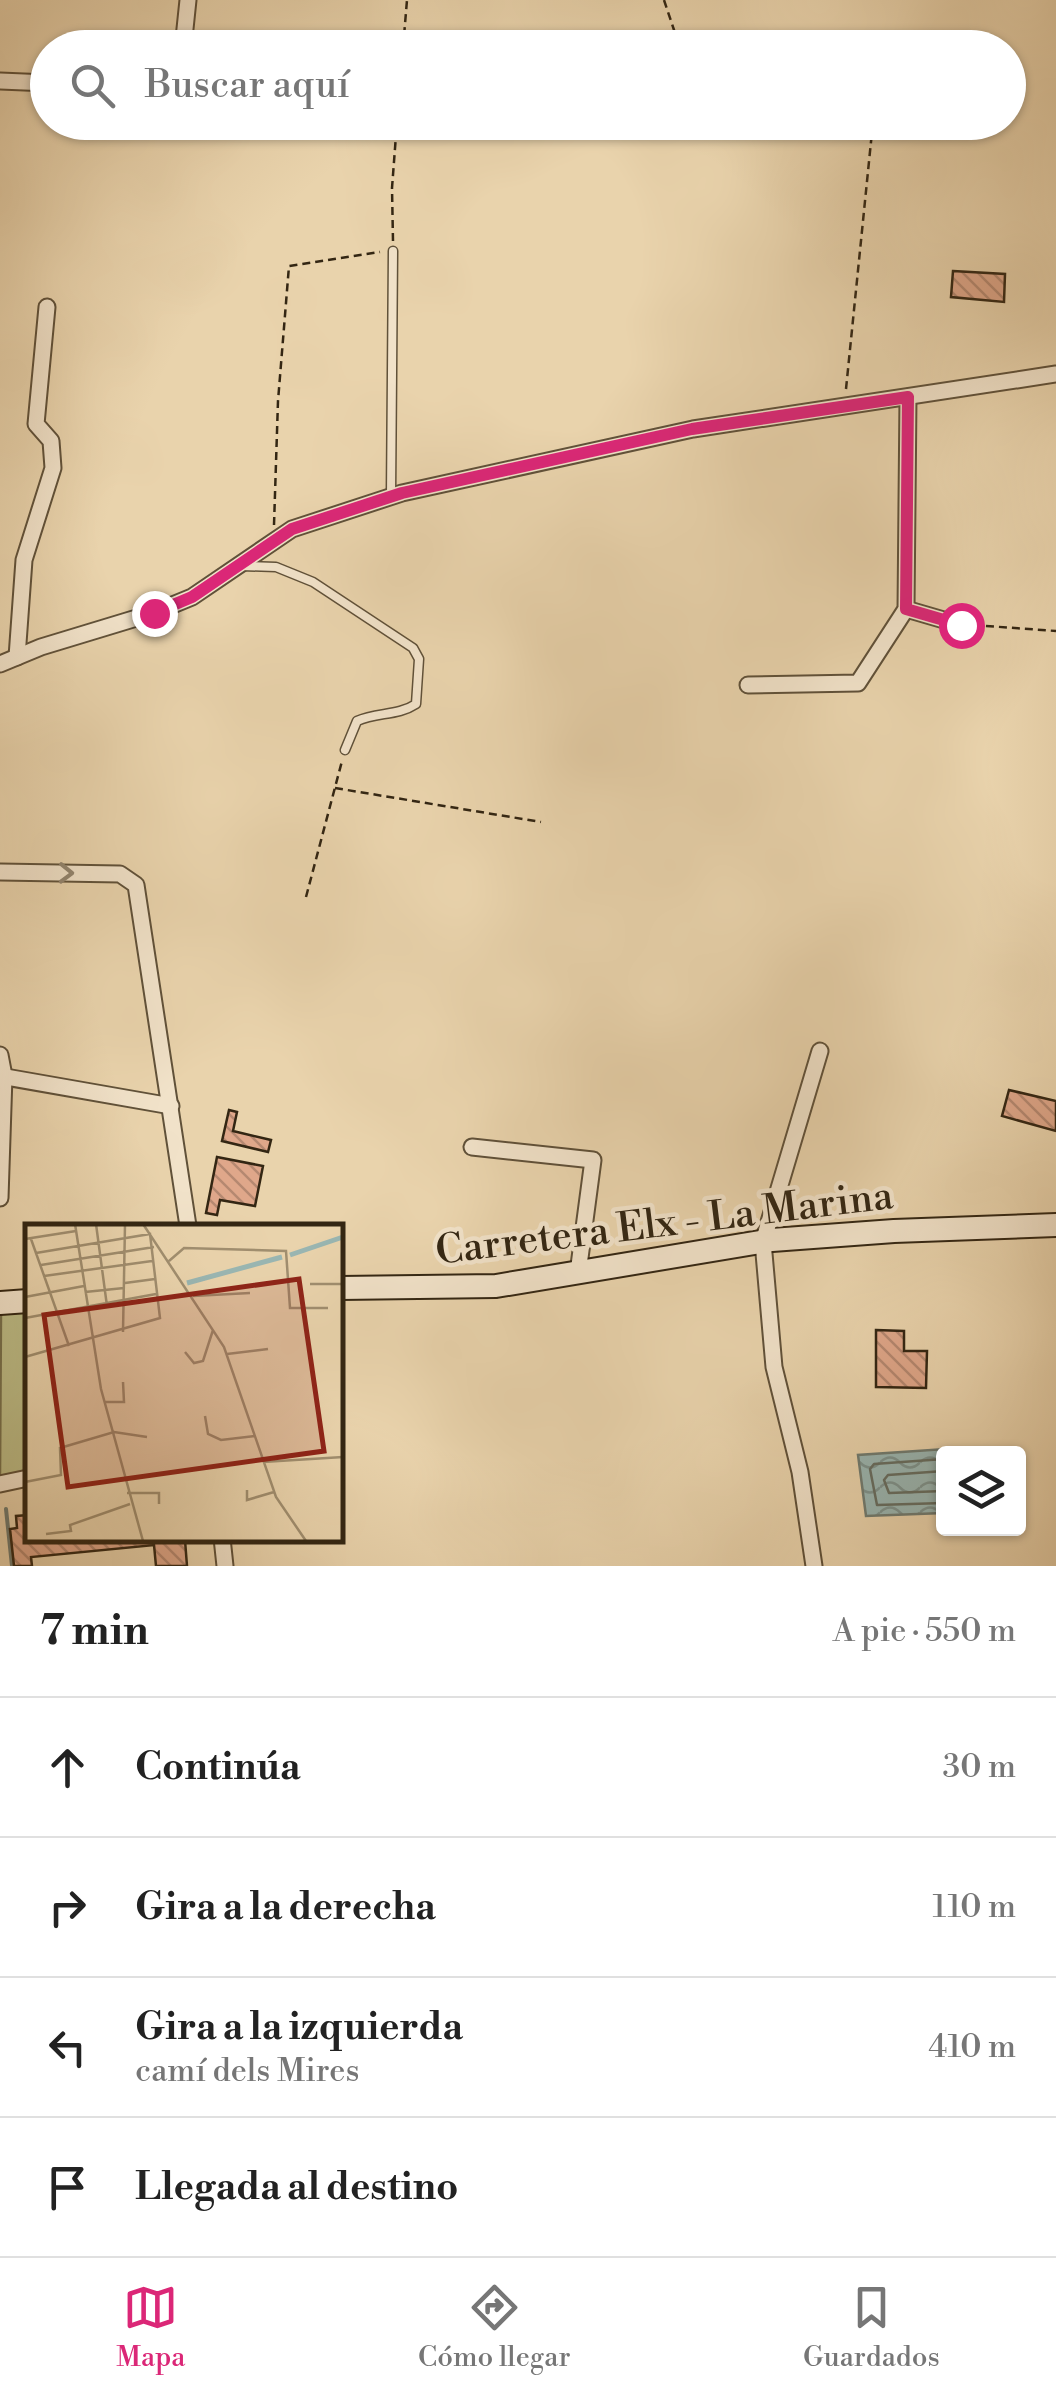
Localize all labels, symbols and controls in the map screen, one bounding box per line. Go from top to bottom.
search box [30,30,1026,140]
icon: search [65,58,120,113]
text: Buscar aquí [145,62,350,109]
route end [132,591,178,637]
route start [939,603,985,649]
one-way arrow [59,863,75,884]
street label: Carretera Elx - La Marina [433,1171,897,1277]
inset map [25,1224,342,1541]
map controls [936,1446,1026,1536]
button: layers [936,1446,1026,1536]
text: 7 min [40,1605,149,1658]
text: A pie · 550 m [833,1611,1016,1651]
icon: ahead [40,1740,95,1795]
text: Continúa [135,1744,301,1791]
text: 30 m [942,1747,1016,1787]
icon: right [40,1880,95,1935]
text: Gira a la derecha [135,1884,436,1931]
text: 110 m [933,1887,1016,1927]
text: Gira a la izquierda [135,2004,463,2051]
icon: left [40,2020,95,2075]
text: 410 m [928,2027,1016,2067]
text: camí dels Mires [135,2051,360,2091]
icon: arrive [40,2160,95,2215]
text: Llegada al destino [135,2164,458,2211]
tab: Mapa [116,2280,186,2375]
tab: Cómo llegar [418,2280,571,2375]
tab: Guardados [803,2280,940,2375]

